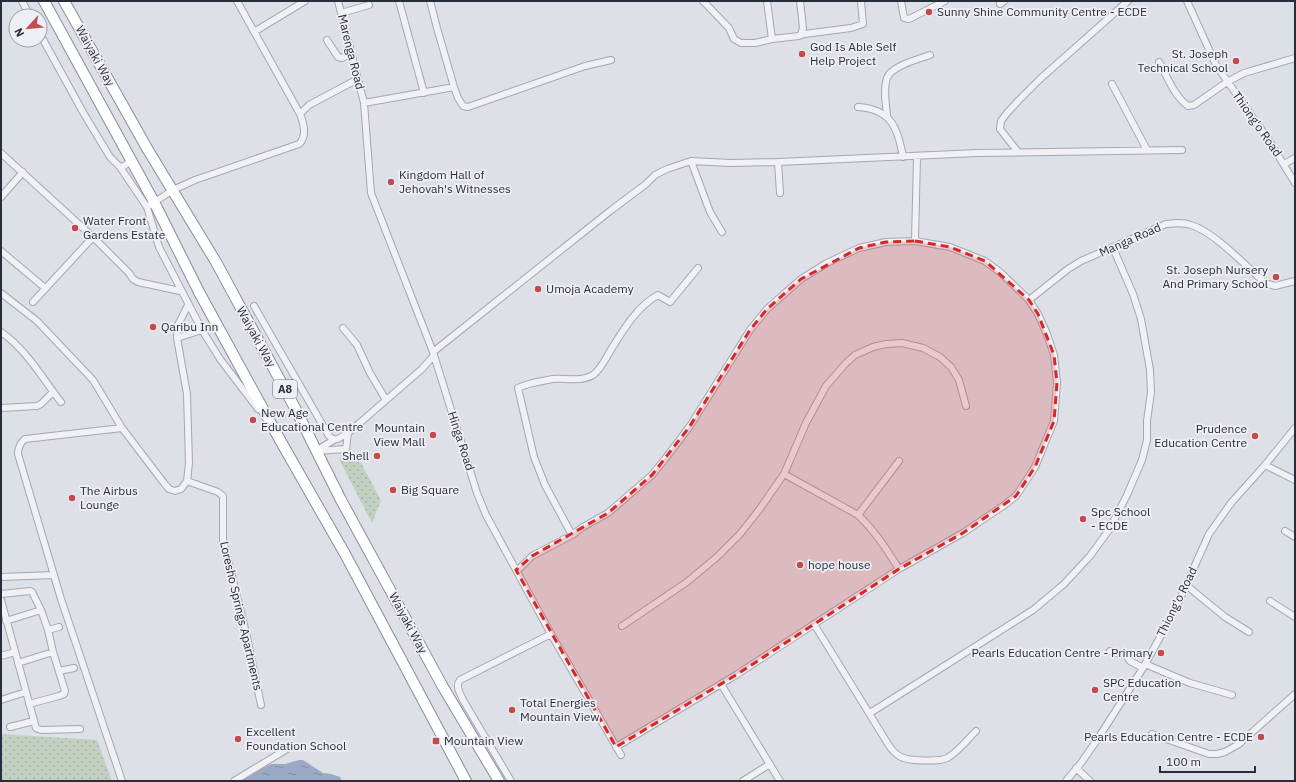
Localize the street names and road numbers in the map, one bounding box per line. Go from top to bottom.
street label: Marenga Road [335,13,368,91]
street label: Waiyaki Way [73,23,118,89]
street label: Thiong'o Road [1229,88,1285,159]
street label: Manga Road [1097,219,1163,260]
street label: Waiyaki Way [234,304,279,370]
road number: A8 [273,380,297,398]
street label: Hinga Road [445,409,478,472]
street label: Loresho Springs Apartments [217,540,266,692]
street label: Thiong'o Road [1153,564,1200,639]
street label: Waiyaki Way [386,590,431,656]

